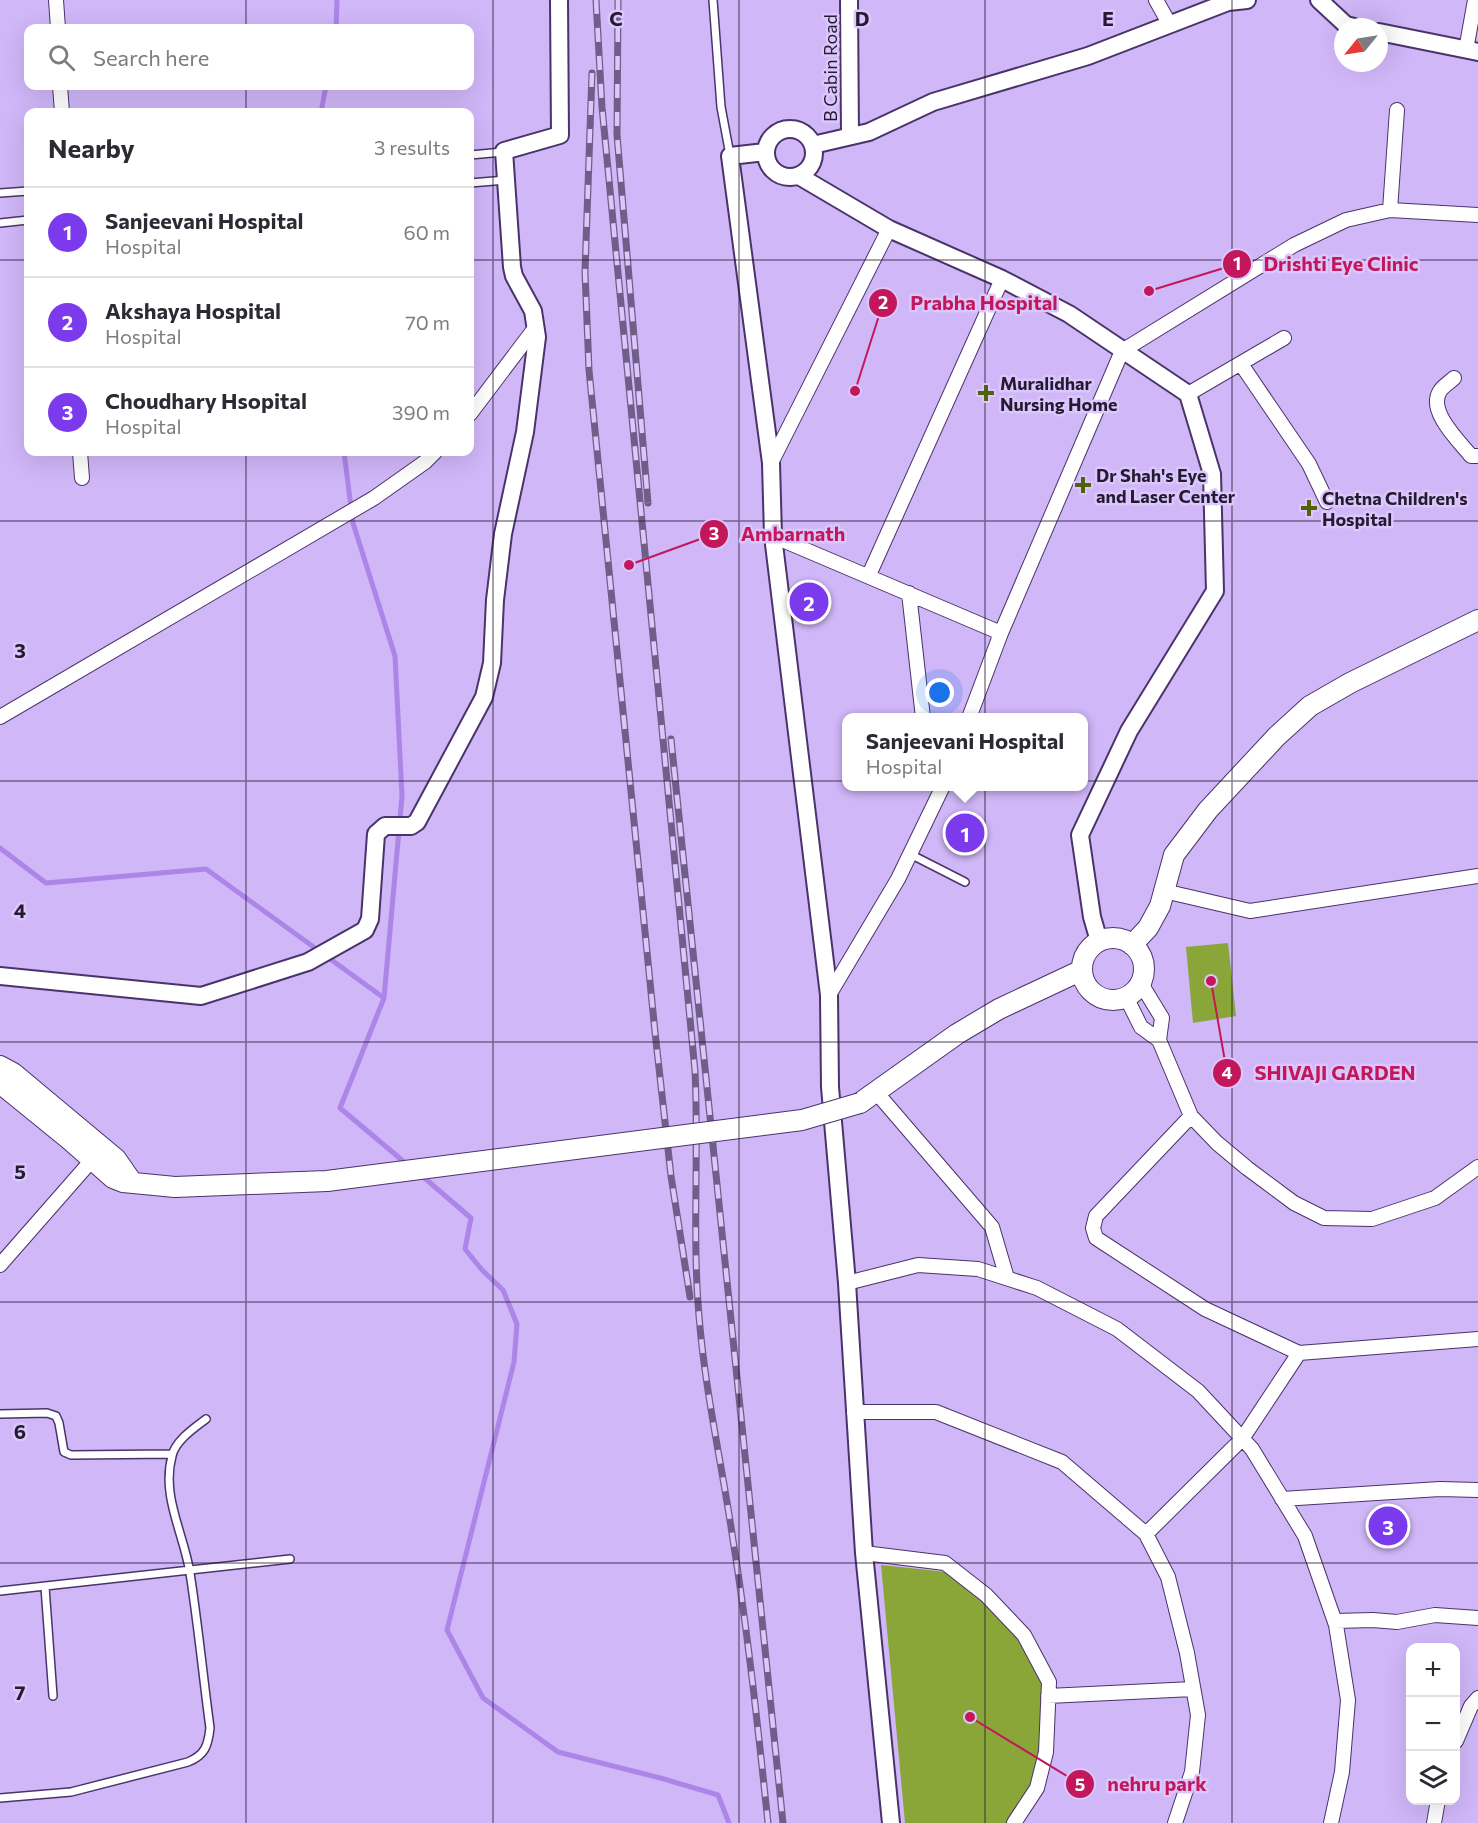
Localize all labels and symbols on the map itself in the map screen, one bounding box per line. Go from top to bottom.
text: C [609,6,623,30]
text: D [855,6,869,30]
text: E [1102,6,1114,30]
street label: B Cabin Road [819,14,841,122]
north arrow [1334,18,1388,72]
callout: Drishti Eye Clinic [1222,245,1431,283]
text: Drishti Eye Clinic [1263,251,1419,275]
text: 1 [1233,252,1241,274]
callout: Prabha Hospital [868,284,1069,322]
text: Prabha Hospital [910,290,1058,314]
text: 2 [878,291,888,313]
place label: Muralidhar Nursing Home [1000,372,1118,415]
marker: Muralidhar Nursing Home [977,384,995,402]
place label: Dr Shah's Eye and Laser Center [1096,464,1236,507]
marker: Dr Shah's Eye and Laser Center [1074,476,1092,494]
place label: Chetna Children's Hospital [1322,487,1468,530]
marker: Chetna Children's Hospital [1300,499,1318,517]
callout: Ambarnath [699,515,858,553]
text: Ambarnath [741,521,845,545]
text: 3 [709,522,719,544]
pin: 2 [790,580,828,624]
text: 3 [14,638,26,662]
your location [925,678,954,707]
pin: 1 [946,810,984,856]
text: 4 [14,898,26,922]
callout: SHIVAJI GARDEN [1212,1054,1427,1092]
text: SHIVAJI GARDEN [1254,1060,1416,1084]
text: 4 [1221,1061,1233,1083]
text: 5 [14,1159,26,1183]
text: 6 [14,1419,26,1443]
pin: 3 [1368,1504,1408,1549]
text: 7 [15,1680,26,1704]
callout: nehru park [1065,1765,1218,1803]
text: nehru park [1107,1771,1207,1795]
text: 5 [1075,1773,1085,1795]

